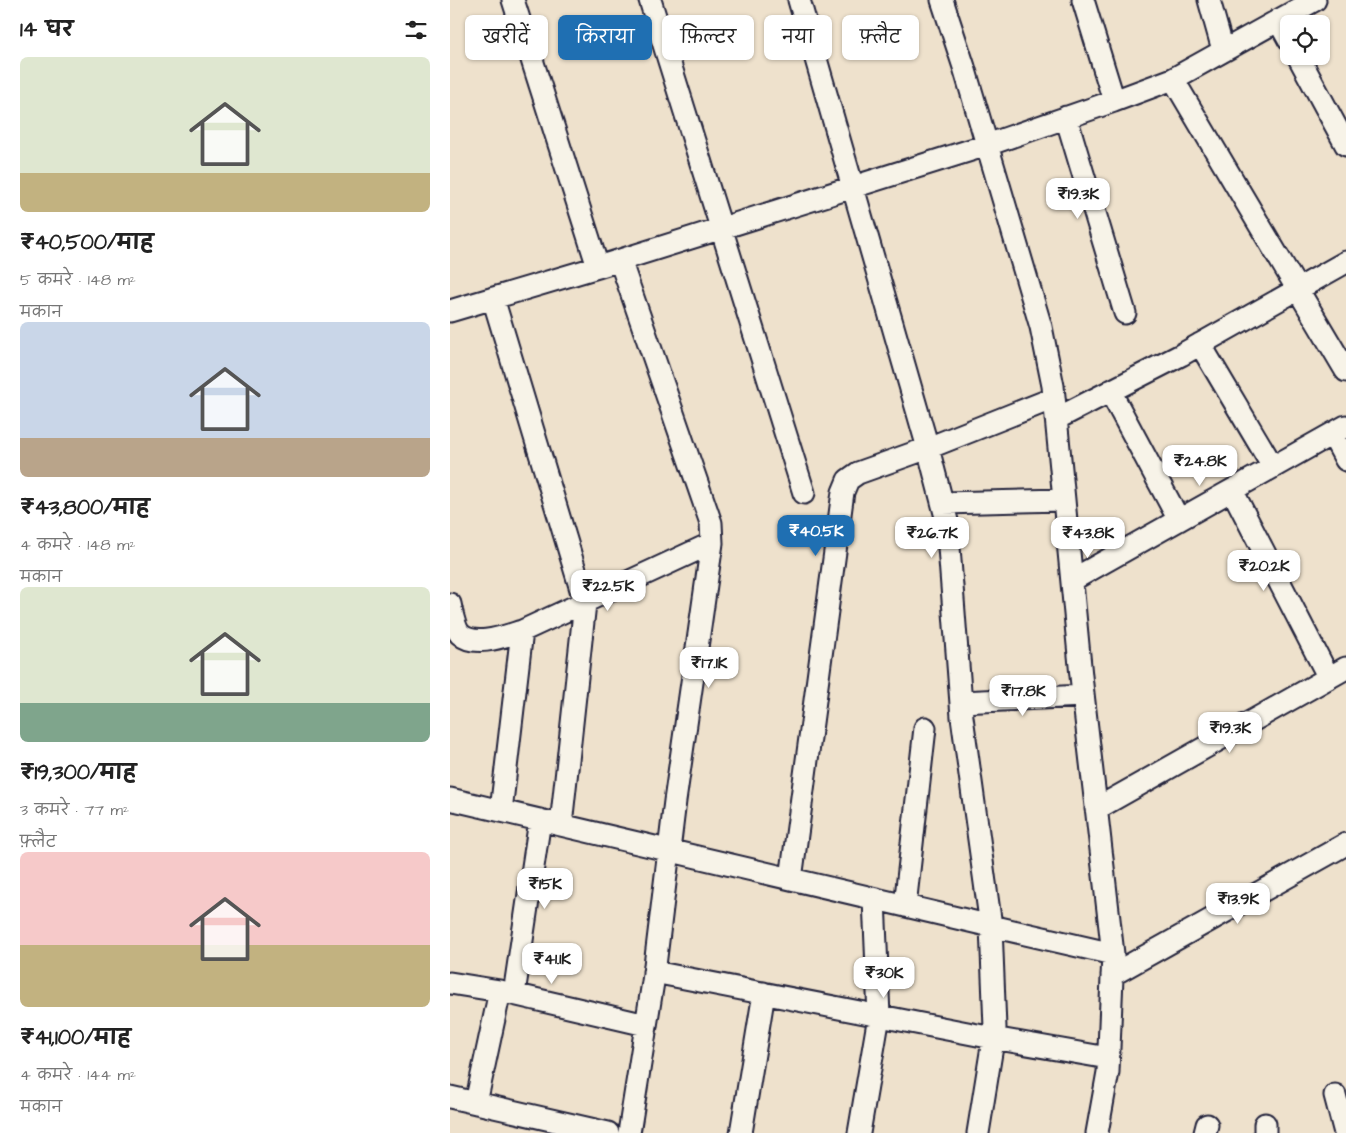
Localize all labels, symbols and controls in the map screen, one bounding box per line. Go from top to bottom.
text: 14 घर [20,15,73,44]
chip: खरीदें [465,15,548,60]
chip: किराया [558,15,652,60]
chip: फ़िल्टर [662,15,754,60]
chip: नया [764,15,832,60]
chip: फ़्लैट [842,15,919,60]
map controls [1280,15,1330,65]
button: locate [1280,15,1330,65]
icon: filters [402,16,430,44]
icon: home [180,89,270,179]
pin: ₹19.3K [1037,178,1119,220]
text: ₹19.3K [1057,183,1099,205]
text: ₹40,500/माह [20,228,154,257]
text: 5 कमरे · 148 m² [20,269,136,291]
text: मकान [20,301,62,323]
icon: home [180,354,270,444]
pin: ₹24.8K [1159,444,1241,487]
text: ₹24.8K [1173,450,1227,472]
text: ₹43,800/माह [20,493,150,522]
pin: ₹40.5K [775,514,857,557]
pin: ₹26.7K [891,516,973,559]
pin: ₹43.8K [1047,516,1129,559]
text: ₹40.5K [788,520,844,542]
text: ₹26.7K [906,522,958,544]
text: ₹43.8K [1062,522,1114,544]
text: 4 कमरे · 148 m² [20,534,135,556]
pin: ₹20.2K [1223,550,1305,592]
text: ₹20.2K [1238,555,1290,577]
text: मकान [20,566,62,588]
pin: ₹22.5K [567,570,649,612]
text: ₹22.5K [582,575,634,597]
icon: home [180,619,270,709]
pin: ₹17.1K [668,646,750,689]
text: ₹17.1K [691,652,727,674]
pin: ₹17.8K [982,674,1064,717]
text: ₹17.8K [1000,680,1046,702]
pin: ₹19.3K [1189,712,1271,754]
text: ₹19.3K [1209,717,1251,739]
text: ₹19,300/माह [20,758,136,787]
text: 3 कमरे · 77 m² [20,799,129,821]
text: फ़्लैट [20,831,56,853]
pin: ₹15K [515,868,575,910]
text: ₹15K [528,873,562,895]
pin: ₹13.9K [1197,882,1279,925]
icon: home [180,884,270,974]
text: ₹13.9K [1217,888,1259,910]
pin: ₹41.1K [511,942,593,985]
text: ₹41.1K [533,948,571,970]
pin: ₹30K [854,956,914,999]
text: ₹30K [865,962,903,984]
text: ₹41,100/माह [20,1023,131,1052]
text: 4 कमरे · 144 m² [20,1064,136,1086]
text: मकान [20,1096,62,1118]

